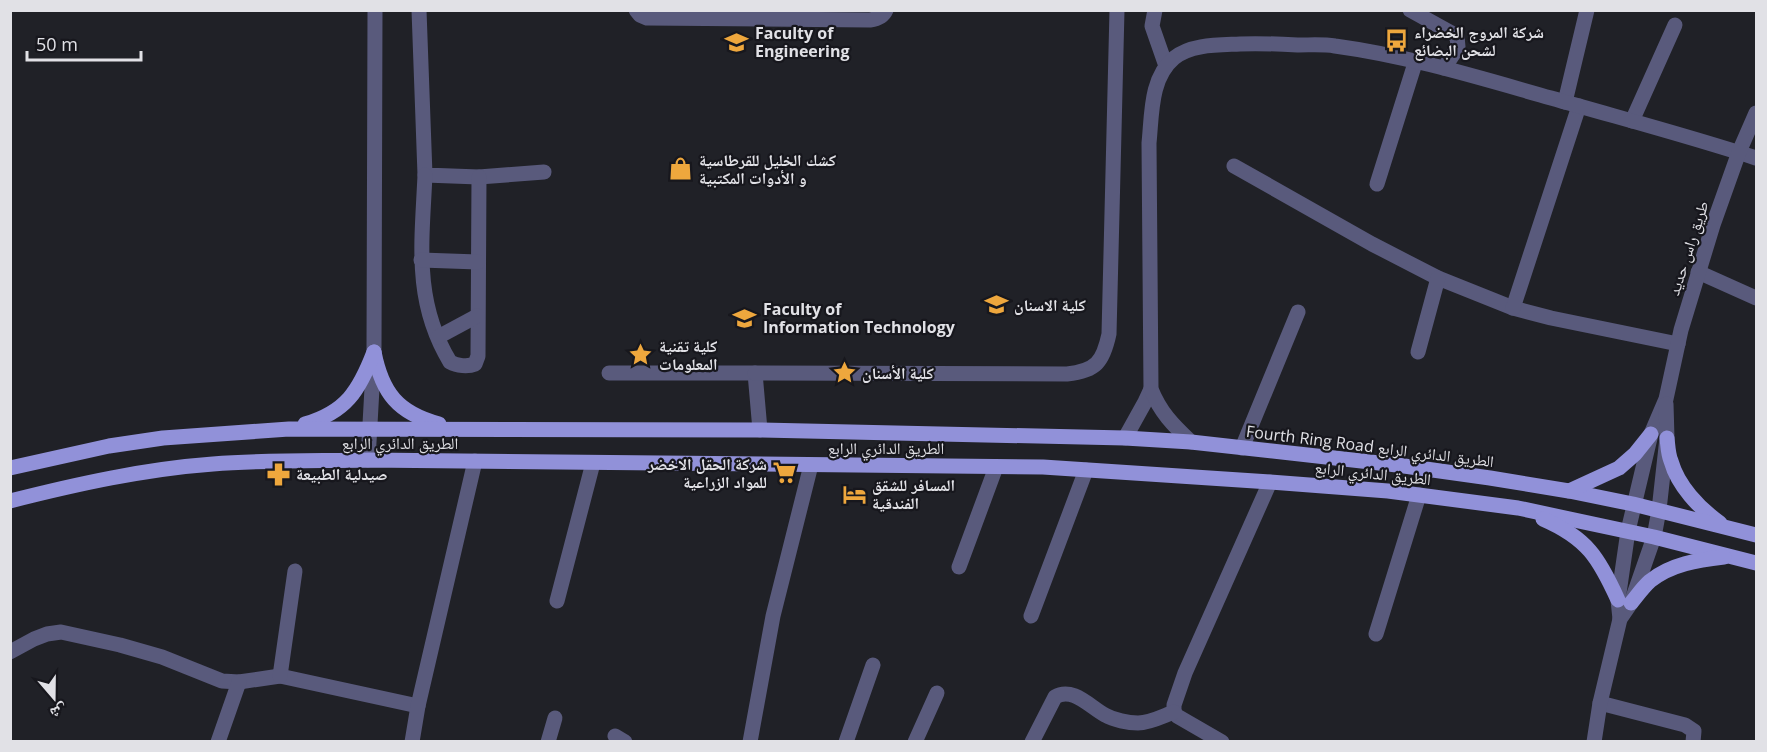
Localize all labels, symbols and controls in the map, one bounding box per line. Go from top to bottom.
place label: شركة المروج الخضراء لشحن البضائع [1414,21,1544,61]
place label: Faculty of Engineering [755,22,850,62]
scale bar [27,24,141,62]
bus stop icon: شركة المروج الخضراء لشحن البضائع [1383,28,1409,54]
school or university icon: Faculty of Engineering [724,29,750,55]
text: 50 m [36,32,78,56]
place label: كشك الخليل للقرطاسية و الأدوات المكتبية [699,149,836,189]
shop icon: كشك الخليل للقرطاسية و الأدوات المكتبية [668,156,694,182]
street label: طريق راس حديد [1662,198,1714,298]
school or university icon: كلية الاسنان [983,292,1009,318]
place label: كلية الاسنان [1014,294,1086,316]
place label: Faculty of Information Technology [763,298,956,338]
school or university icon: Faculty of Information Technology [732,305,758,331]
place label: كلية تقنية المعلومات [659,335,718,375]
place icon: كلية تقنية المعلومات [628,342,654,368]
place icon: كلية الأسنان [831,360,857,386]
place label: كلية الأسنان [862,362,934,384]
street label: Fourth Ring Road الطريق الدائري الرابع [1245,420,1495,474]
street label: الطريق الدائري الرابع [342,432,458,456]
street label: الطريق الدائري الرابع [828,437,944,461]
place label: شركة الحقل الاخضر للمواد الزراعية [647,453,767,493]
street label: الطريق الدائري الرابع [1314,456,1432,492]
supermarket icon: شركة الحقل الاخضر للمواد الزراعية [772,460,798,486]
pharmacy icon: صيدلية الطبيعة [265,461,291,487]
place label: صيدلية الطبيعة [296,463,387,485]
place label: المسافر للشقق الفندقية [872,474,955,514]
hotel icon: المسافر للشقق الفندقية [841,481,867,507]
north arrow [24,668,84,728]
text: ش [47,699,71,725]

